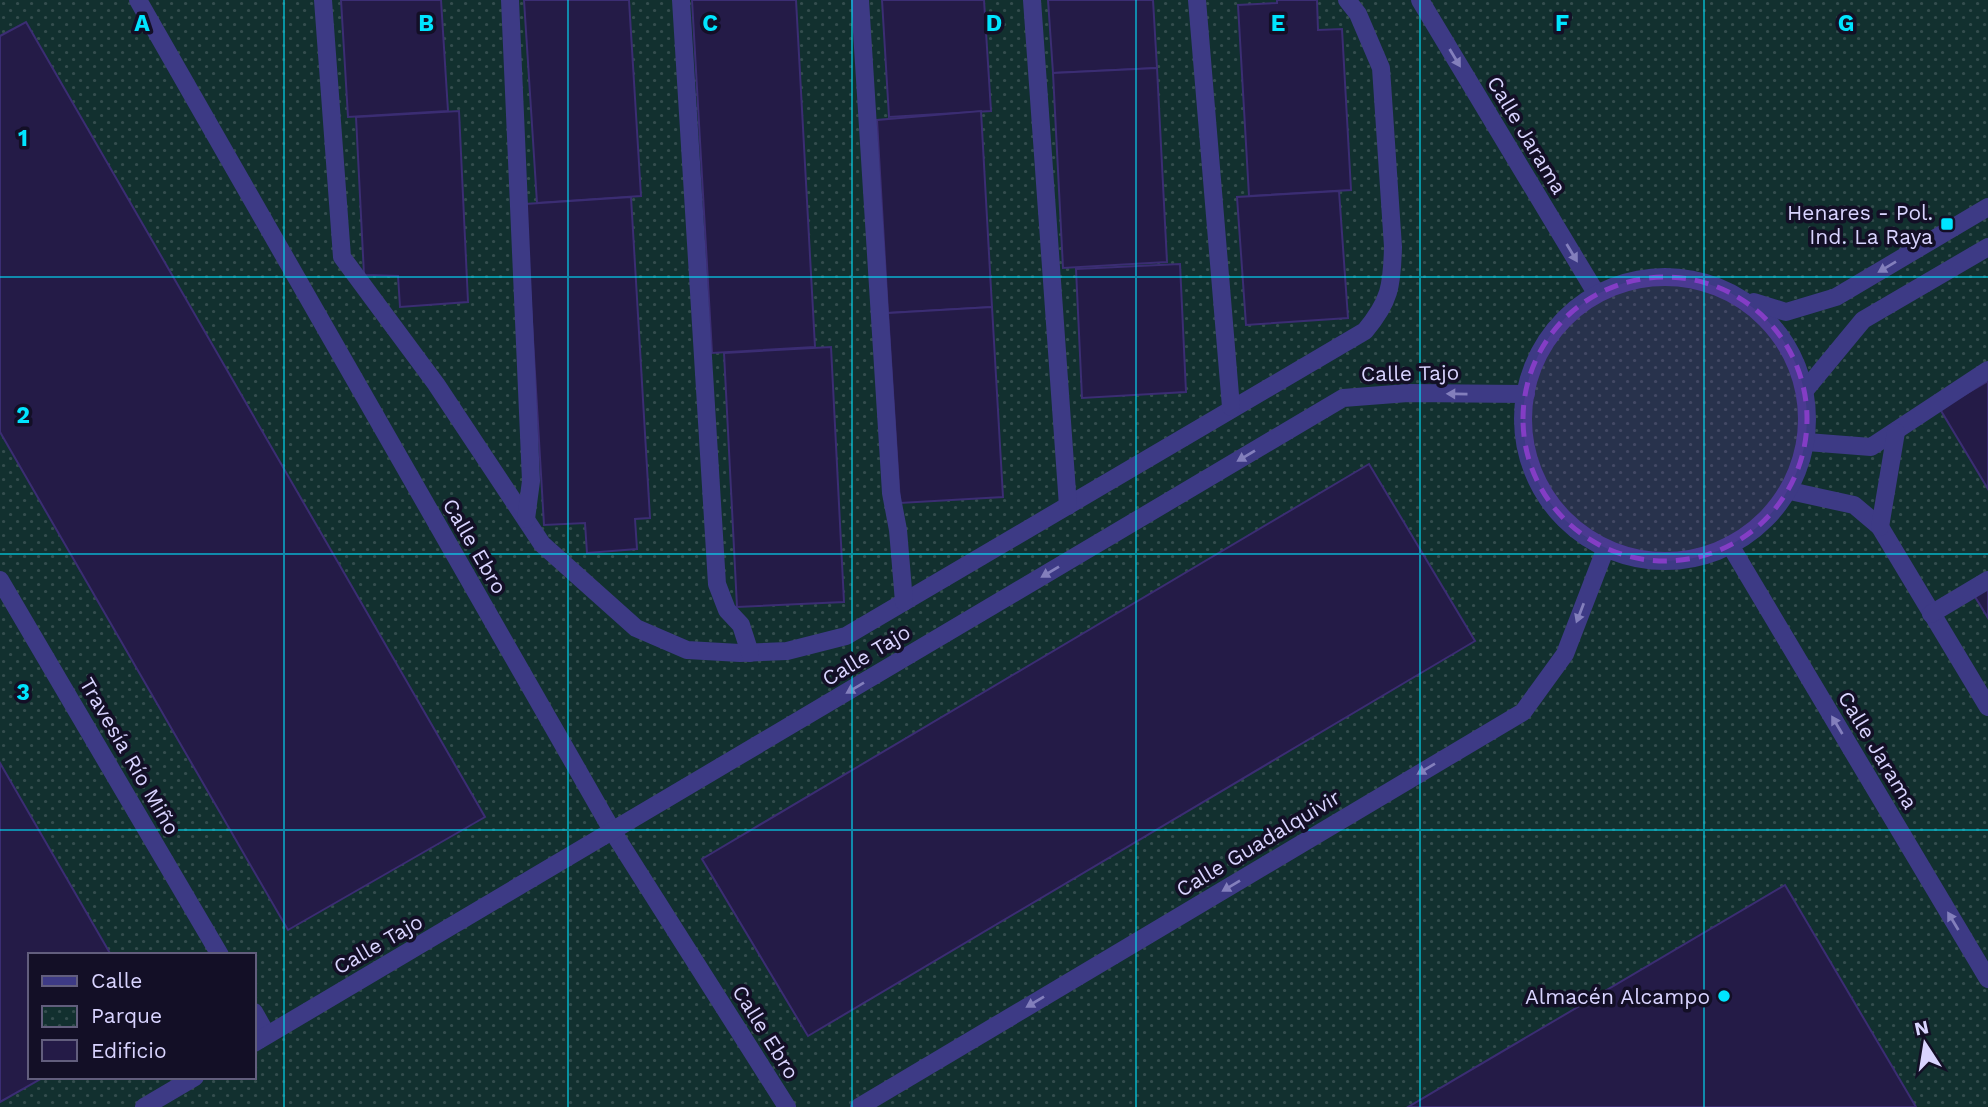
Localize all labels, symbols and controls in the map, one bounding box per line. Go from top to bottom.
text: A [134,10,150,37]
text: B [418,10,434,37]
text: C [702,10,718,37]
text: D [986,10,1002,37]
text: E [1271,10,1285,37]
text: F [1555,10,1569,37]
text: G [1838,10,1854,37]
one-way arrow [1448,49,1461,68]
street label: Calle Jarama [1482,71,1572,199]
text: 1 [18,125,28,152]
place label: Henares - Pol. Ind. La Raya [1787,200,1933,249]
marker: Henares - Pol. Ind. La Raya [1939,216,1955,232]
one-way arrow [1566,244,1578,263]
one-way arrow [1878,261,1897,273]
street label: Calle Tajo [1361,360,1459,386]
one-way arrow [1446,389,1468,400]
text: 2 [16,402,30,429]
one-way arrow [1236,450,1255,462]
street label: Calle Ebro [438,494,512,598]
one-way arrow [1041,566,1060,578]
one-way arrow [1575,603,1586,624]
street label: Calle Tajo [817,619,915,691]
street label: Travesía Río Miño [75,673,185,839]
text: 3 [16,679,30,706]
one-way arrow [845,682,864,695]
street label: Calle Jarama [1833,686,1923,814]
one-way arrow [1831,716,1843,735]
one-way arrow [1417,763,1436,776]
street label: Calle Guadalquivir [1172,784,1345,902]
one-way arrow [1221,879,1240,892]
street label: Calle Tajo [329,909,427,979]
one-way arrow [1947,911,1959,930]
legend [28,953,256,1079]
text: Calle [91,968,142,993]
street label: Calle Ebro [727,981,805,1083]
place label: Almacén Alcampo [1525,984,1710,1009]
marker: Almacén Alcampo [1716,988,1732,1004]
one-way arrow [1026,996,1045,1008]
text: Parque [91,1003,162,1028]
north arrow [1890,1009,1960,1079]
text: N [1912,1015,1931,1041]
text: Edificio [91,1038,167,1063]

